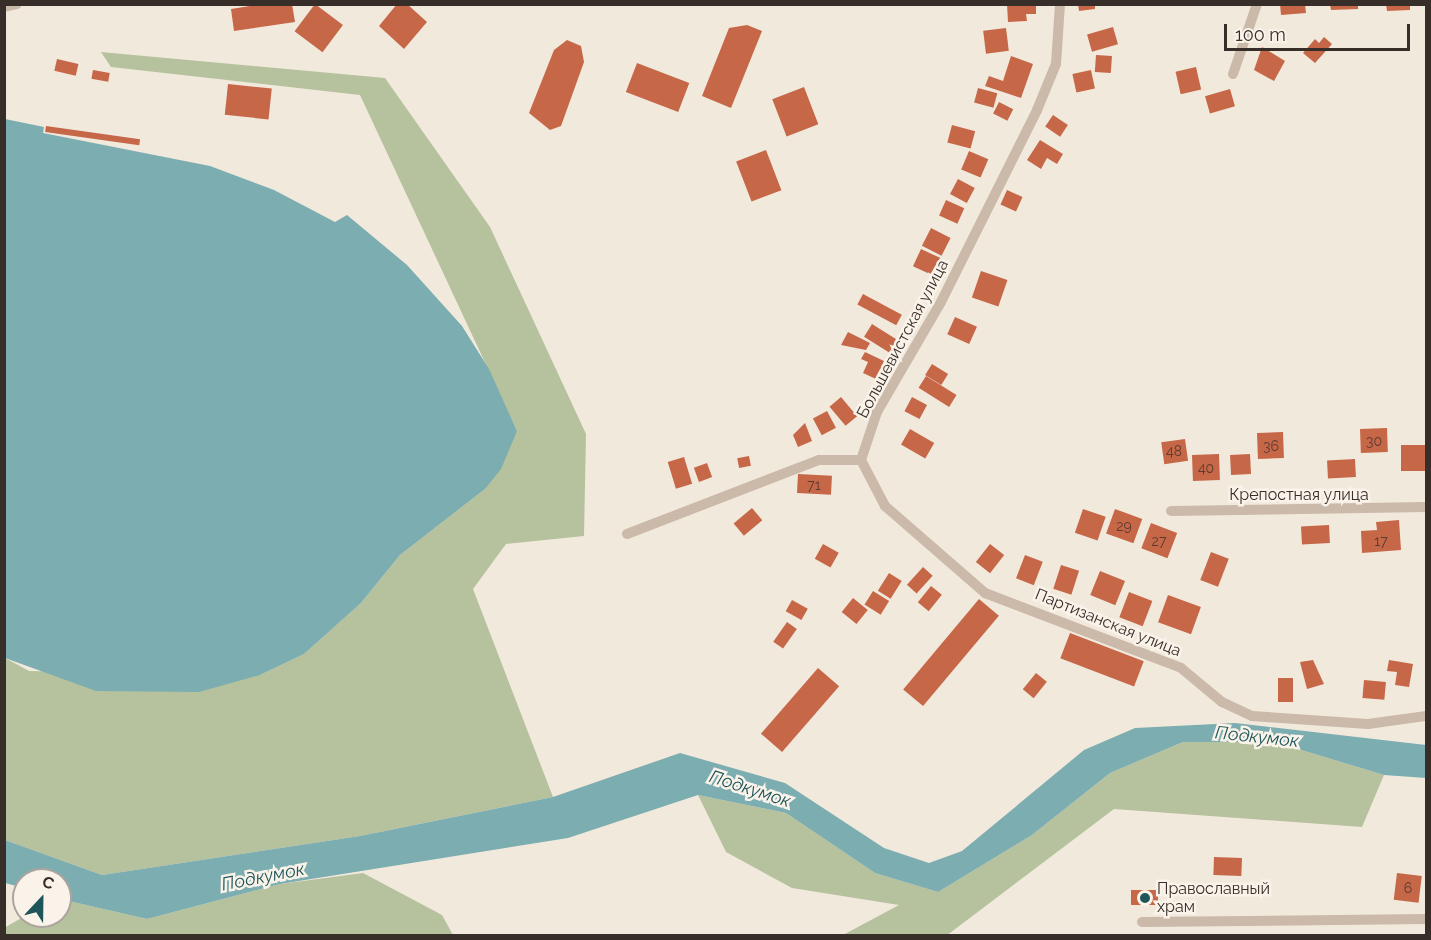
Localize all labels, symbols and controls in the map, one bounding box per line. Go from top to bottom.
scale bar [1227,12,1413,50]
text: 100 m [1235,24,1286,45]
street label: Большевистская улица [853,256,953,422]
house number: 30 [1366,433,1382,449]
house number: 36 [1263,438,1279,454]
house number: 48 [1166,443,1182,459]
house number: 40 [1198,460,1214,476]
house number: 71 [807,477,821,493]
street label: Крепостная улица [1229,485,1369,505]
house number: 29 [1116,518,1132,534]
house number: 27 [1152,533,1166,549]
house number: 17 [1374,533,1388,549]
street label: Партизанская улица [1032,585,1184,661]
water label: Подкумок [1214,722,1300,752]
water label: Подкумок [707,766,793,812]
water label: Подкумок [220,858,306,896]
north arrow [12,868,72,928]
text: С [40,872,57,894]
place label: Православный храм [1157,879,1270,917]
house number: 6 [1404,880,1412,896]
marker: Православный храм [1138,891,1152,905]

